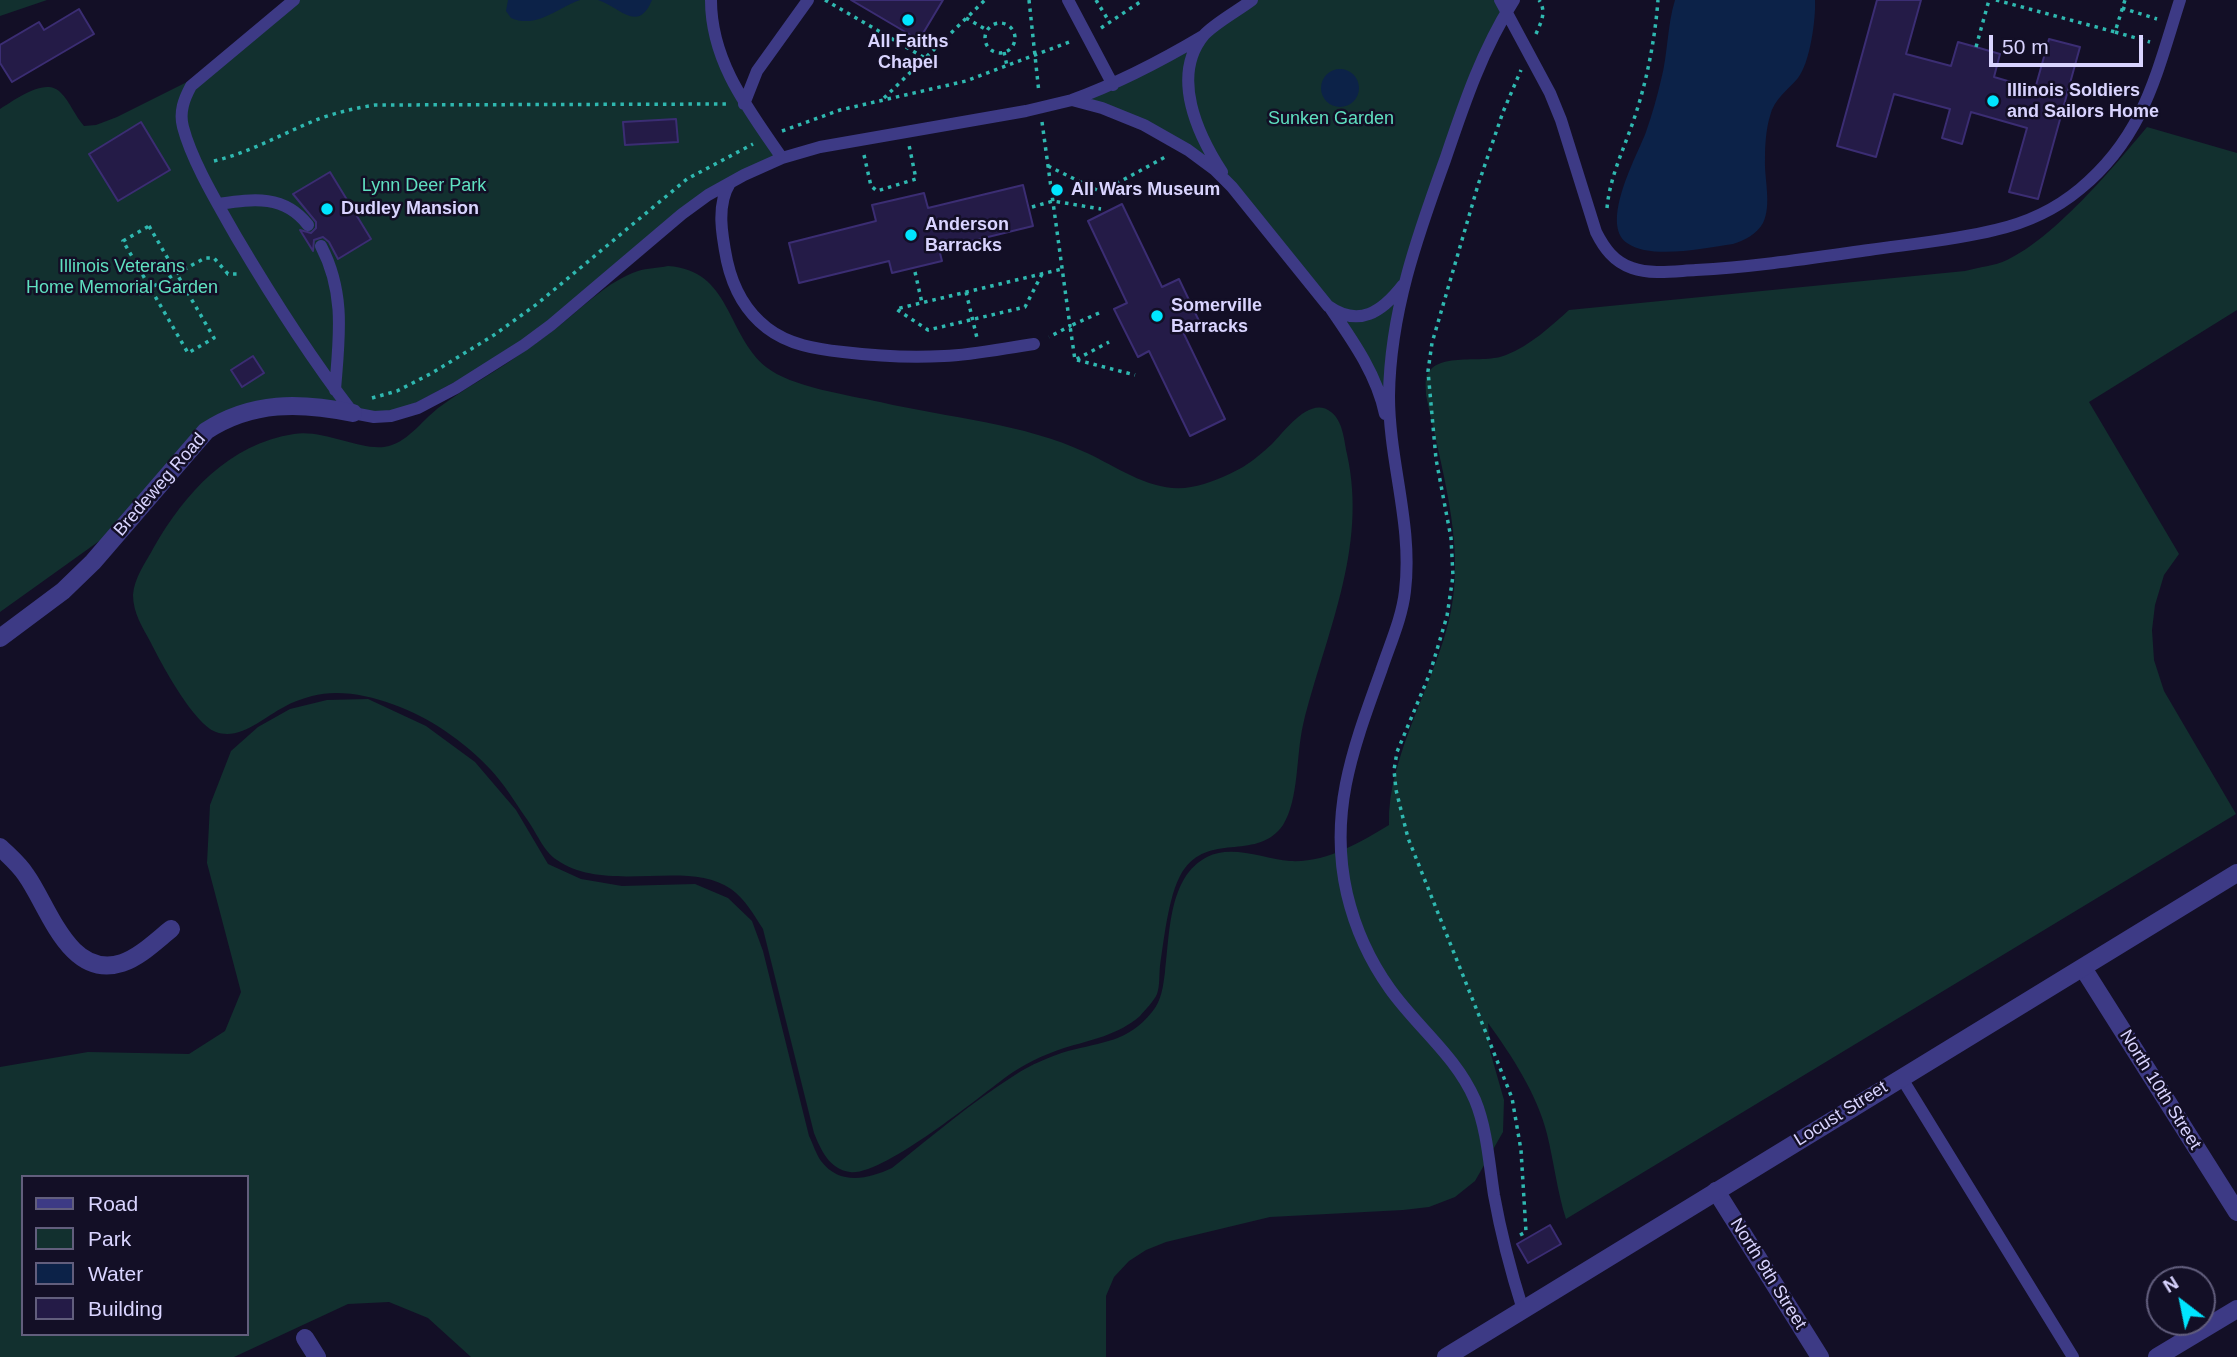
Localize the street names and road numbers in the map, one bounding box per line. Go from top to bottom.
street label: Bredeweg Road [110,429,210,541]
street label: North 10th Street [2115,1026,2205,1154]
street label: Locust Street [1790,1077,1892,1151]
street label: North 9th Street [1725,1214,1811,1334]

